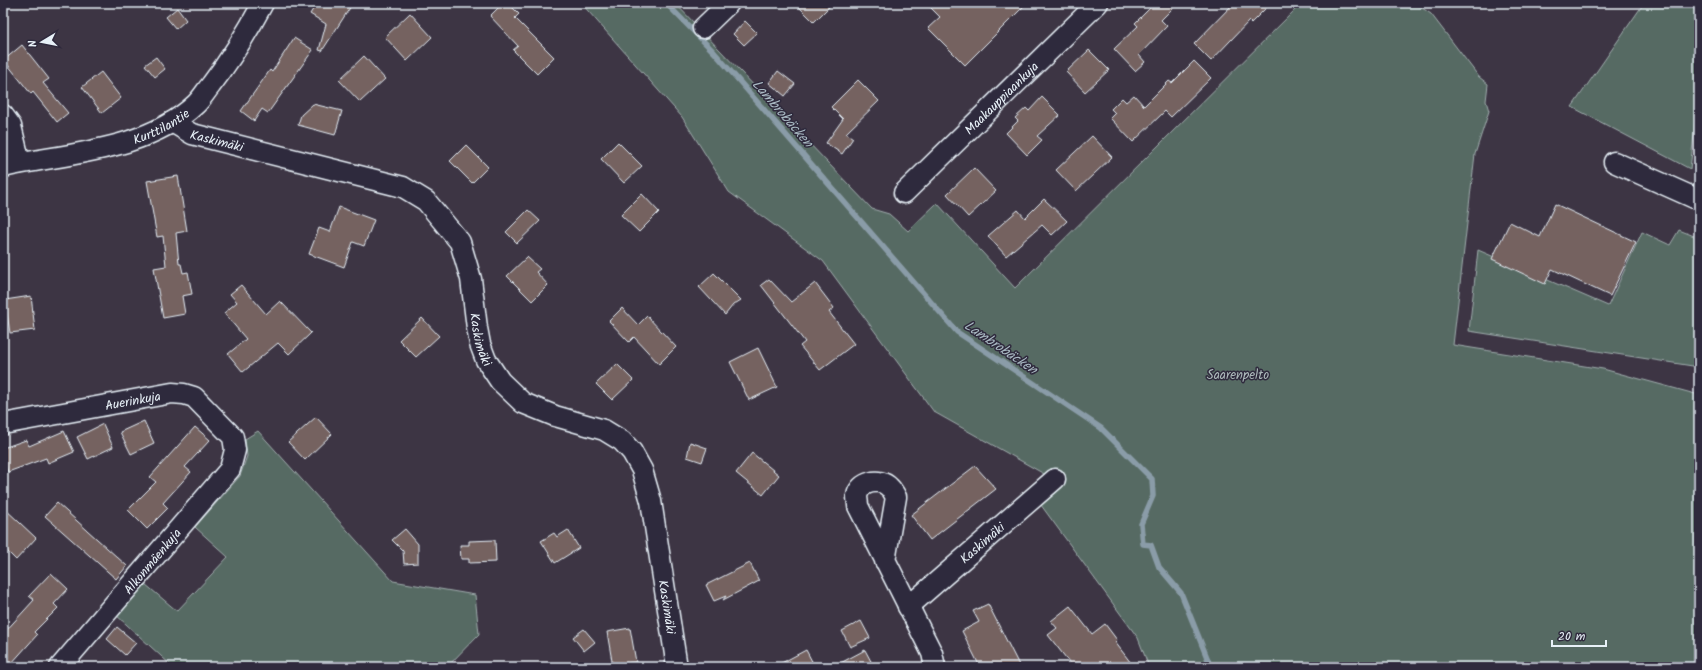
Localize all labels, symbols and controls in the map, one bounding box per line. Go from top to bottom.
north arrow [22,22,62,62]
text: N [24,39,43,49]
street label: Maakauppiaankuja [960,57,1044,141]
water label: Lambrobäcken [746,75,819,154]
street label: Kurttilantie [130,104,195,151]
street label: Kaskimäki [188,125,246,159]
street label: Kaskimäki [463,312,497,372]
water label: Lambrobäcken [959,315,1043,381]
park label: Saarenpelto [1207,365,1269,386]
street label: Auerinkuja [104,386,163,417]
street label: Kaskimäki [956,517,1011,570]
street label: Alkonmäenkuja [119,524,187,600]
street label: Kaskimäki [652,579,681,636]
scale bar [1552,622,1606,648]
text: 20 m [1558,627,1586,646]

